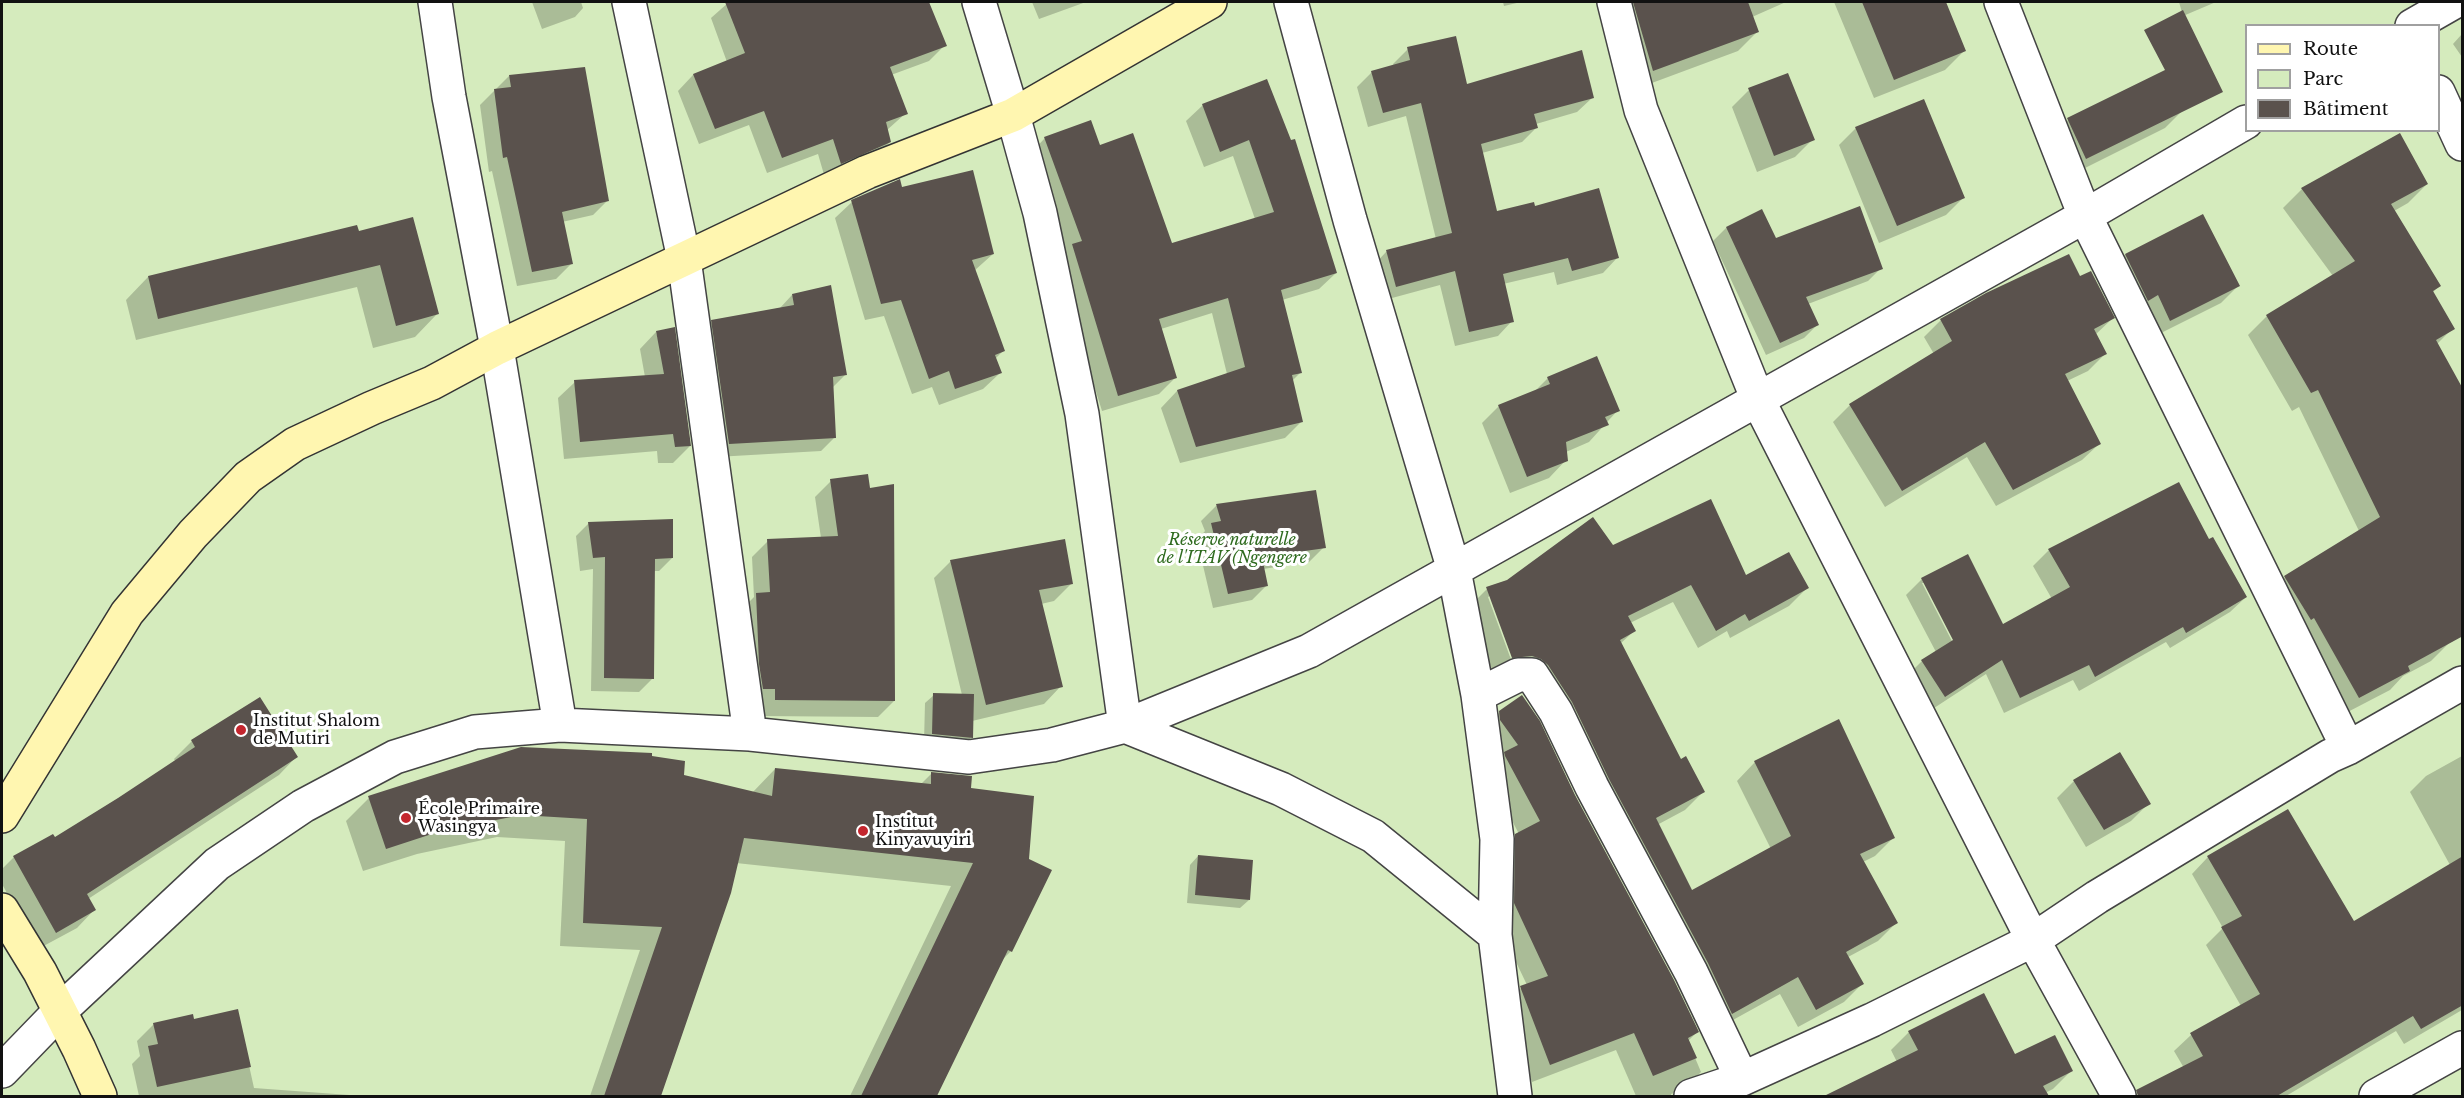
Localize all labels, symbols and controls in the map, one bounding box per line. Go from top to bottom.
legend [2245,24,2440,132]
text: Route [2303,38,2358,60]
text: Parc [2303,68,2343,90]
text: Bâtiment [2303,98,2389,120]
park label: Réserve naturelle de l'ITAV (Ngengere [1157,530,1307,568]
place label: Institut Shalom de Mutiri [253,711,380,749]
marker: Institut Shalom de Mutiri [234,723,248,737]
place label: École Primaire Wasingya [418,799,540,837]
marker: École Primaire Wasingya [399,811,413,825]
place label: Institut Kinyavuyiri [875,812,971,850]
marker: Institut Kinyavuyiri [856,824,870,838]

